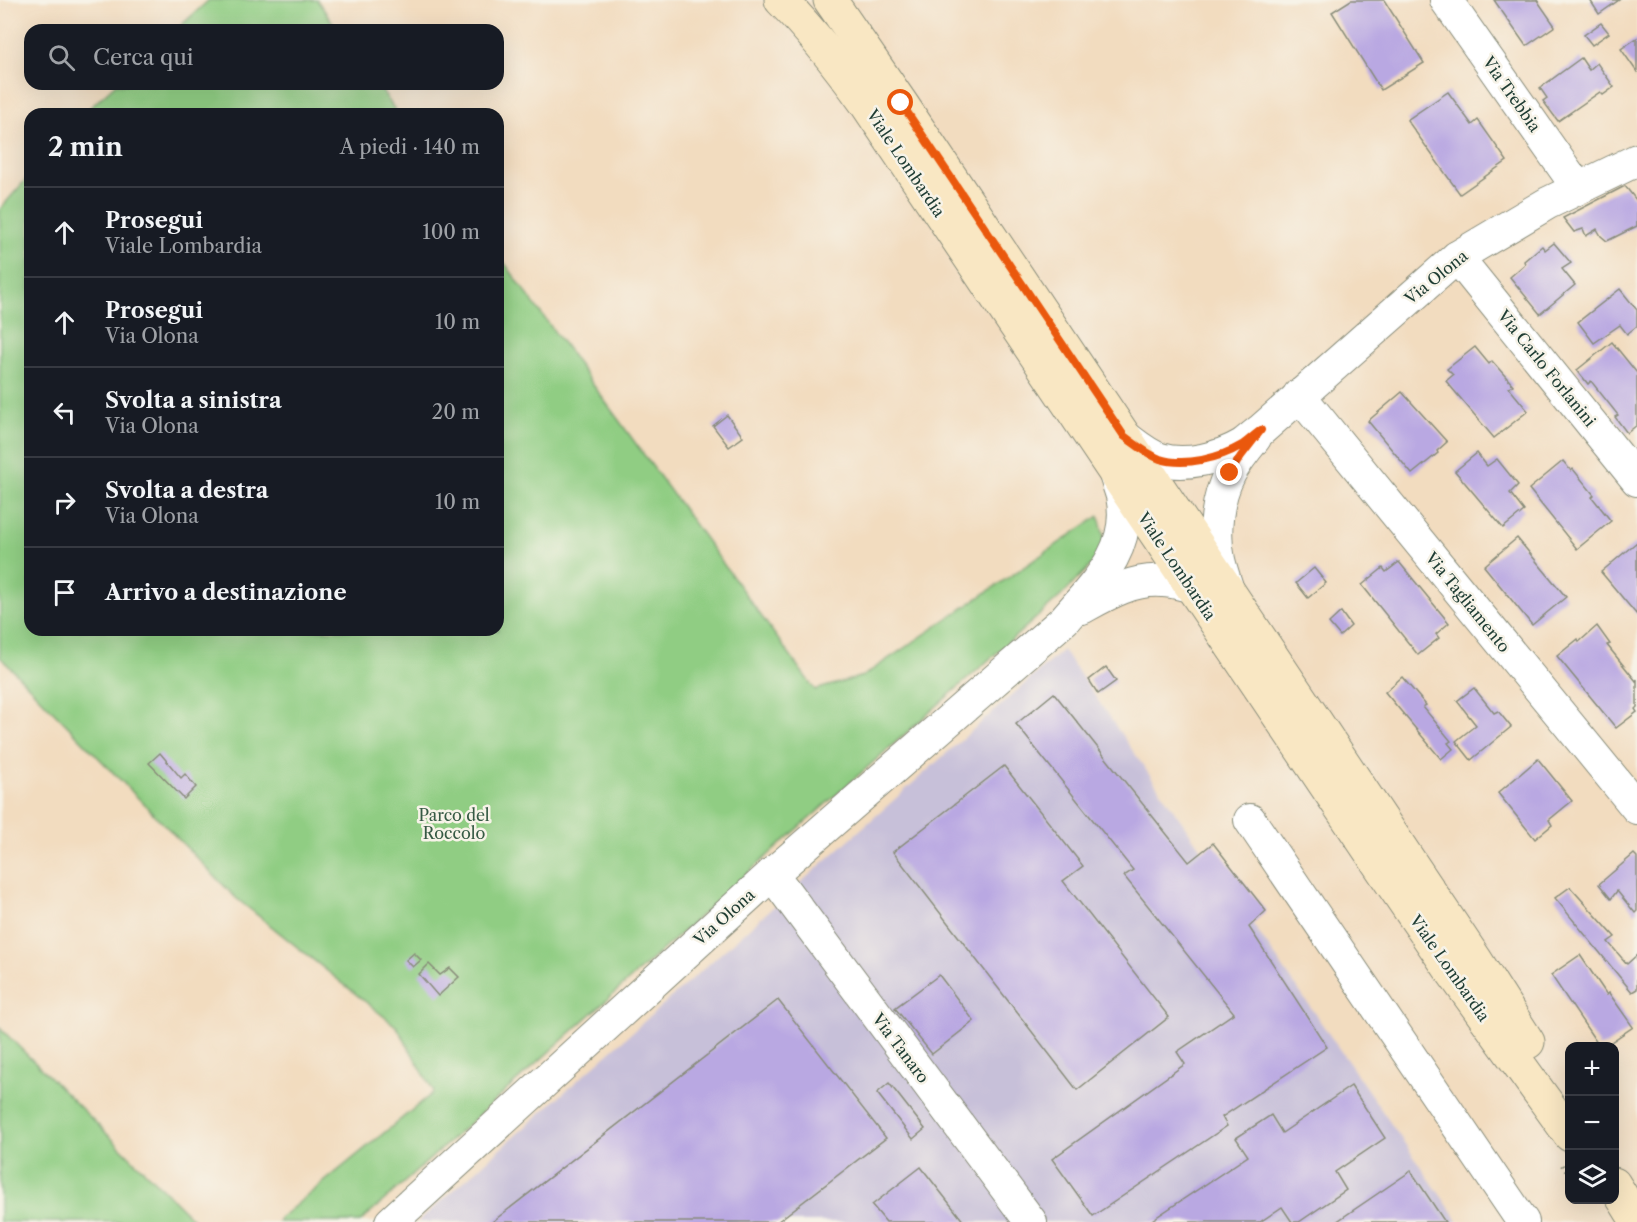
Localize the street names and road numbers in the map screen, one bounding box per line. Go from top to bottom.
street label: Via Trebbia [1478,52,1546,136]
street label: Viale Lombardia [862,104,950,221]
street label: Via Olona [1400,245,1472,309]
street label: Via Carlo Forlanini [1493,305,1600,431]
street label: Viale Lombardia [1133,507,1221,624]
street label: Via Tagliamento [1421,547,1515,656]
street label: Via Olona [689,884,759,950]
street label: Viale Lombardia [1405,910,1495,1026]
street label: Via Tanaro [868,1008,934,1087]

